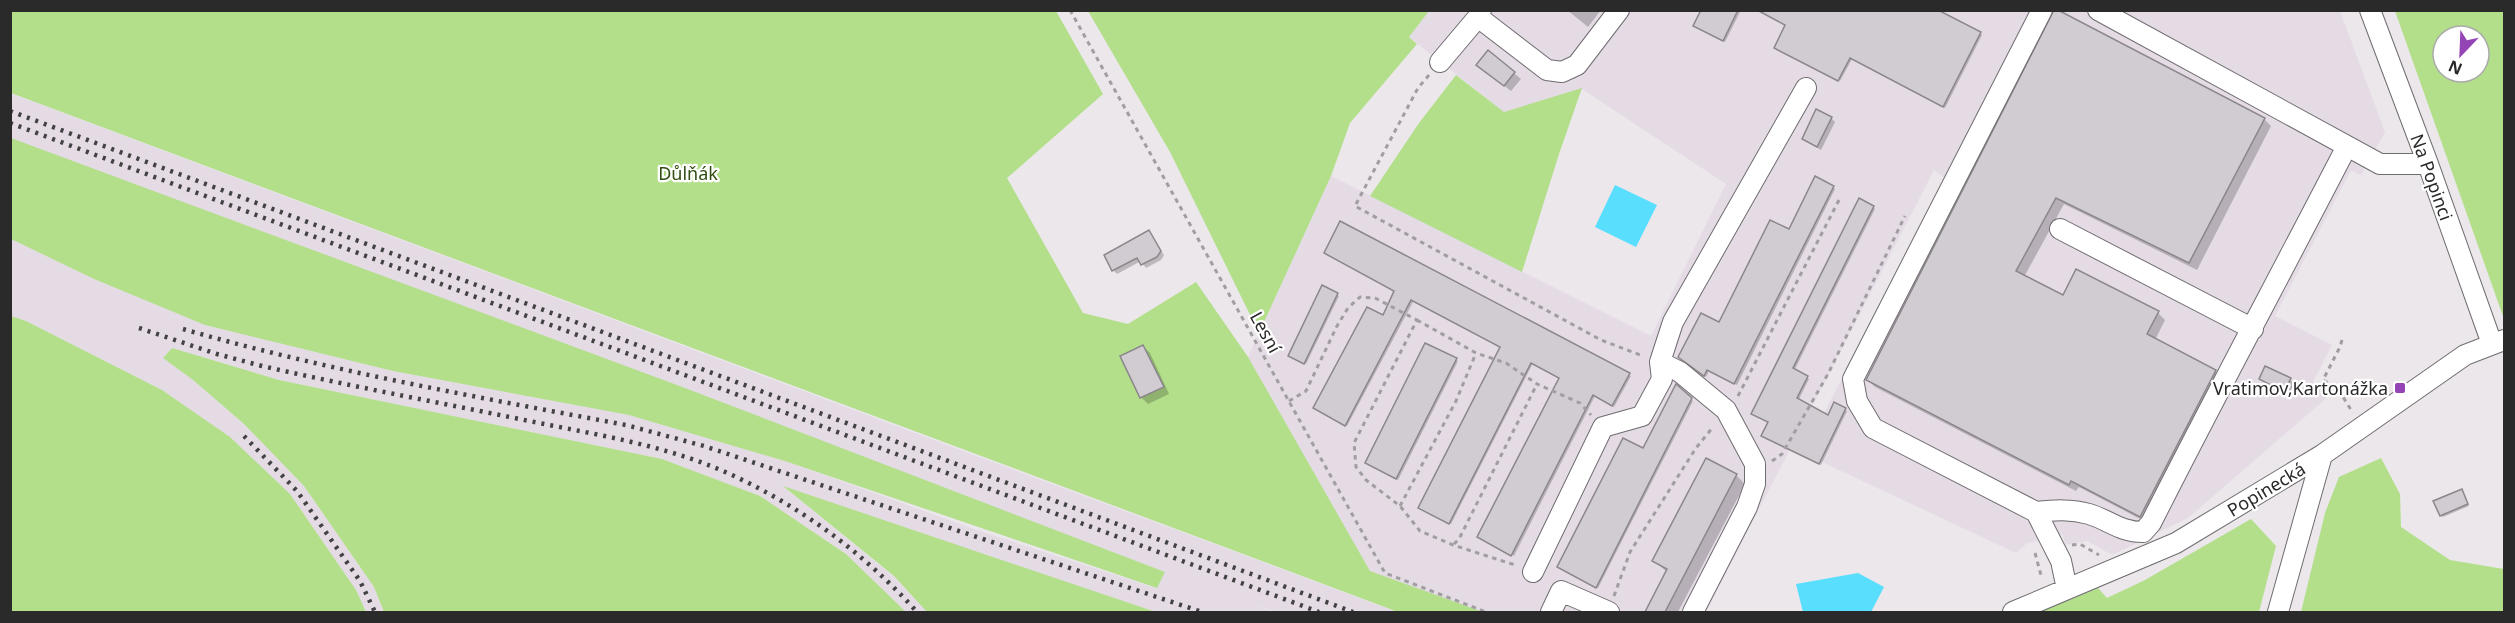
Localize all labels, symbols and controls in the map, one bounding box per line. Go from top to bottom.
north arrow [2431,24,2491,84]
text: N [2445,55,2465,80]
street label: Na Popinci [2405,130,2459,224]
park label: Důlňák [658,161,718,185]
street label: Lesní [1245,307,1287,357]
place label: Vratimov,Kartonážka [2213,376,2388,400]
marker: Vratimov,Kartonážka [2393,381,2407,395]
street label: Popinecká [2222,456,2310,522]

